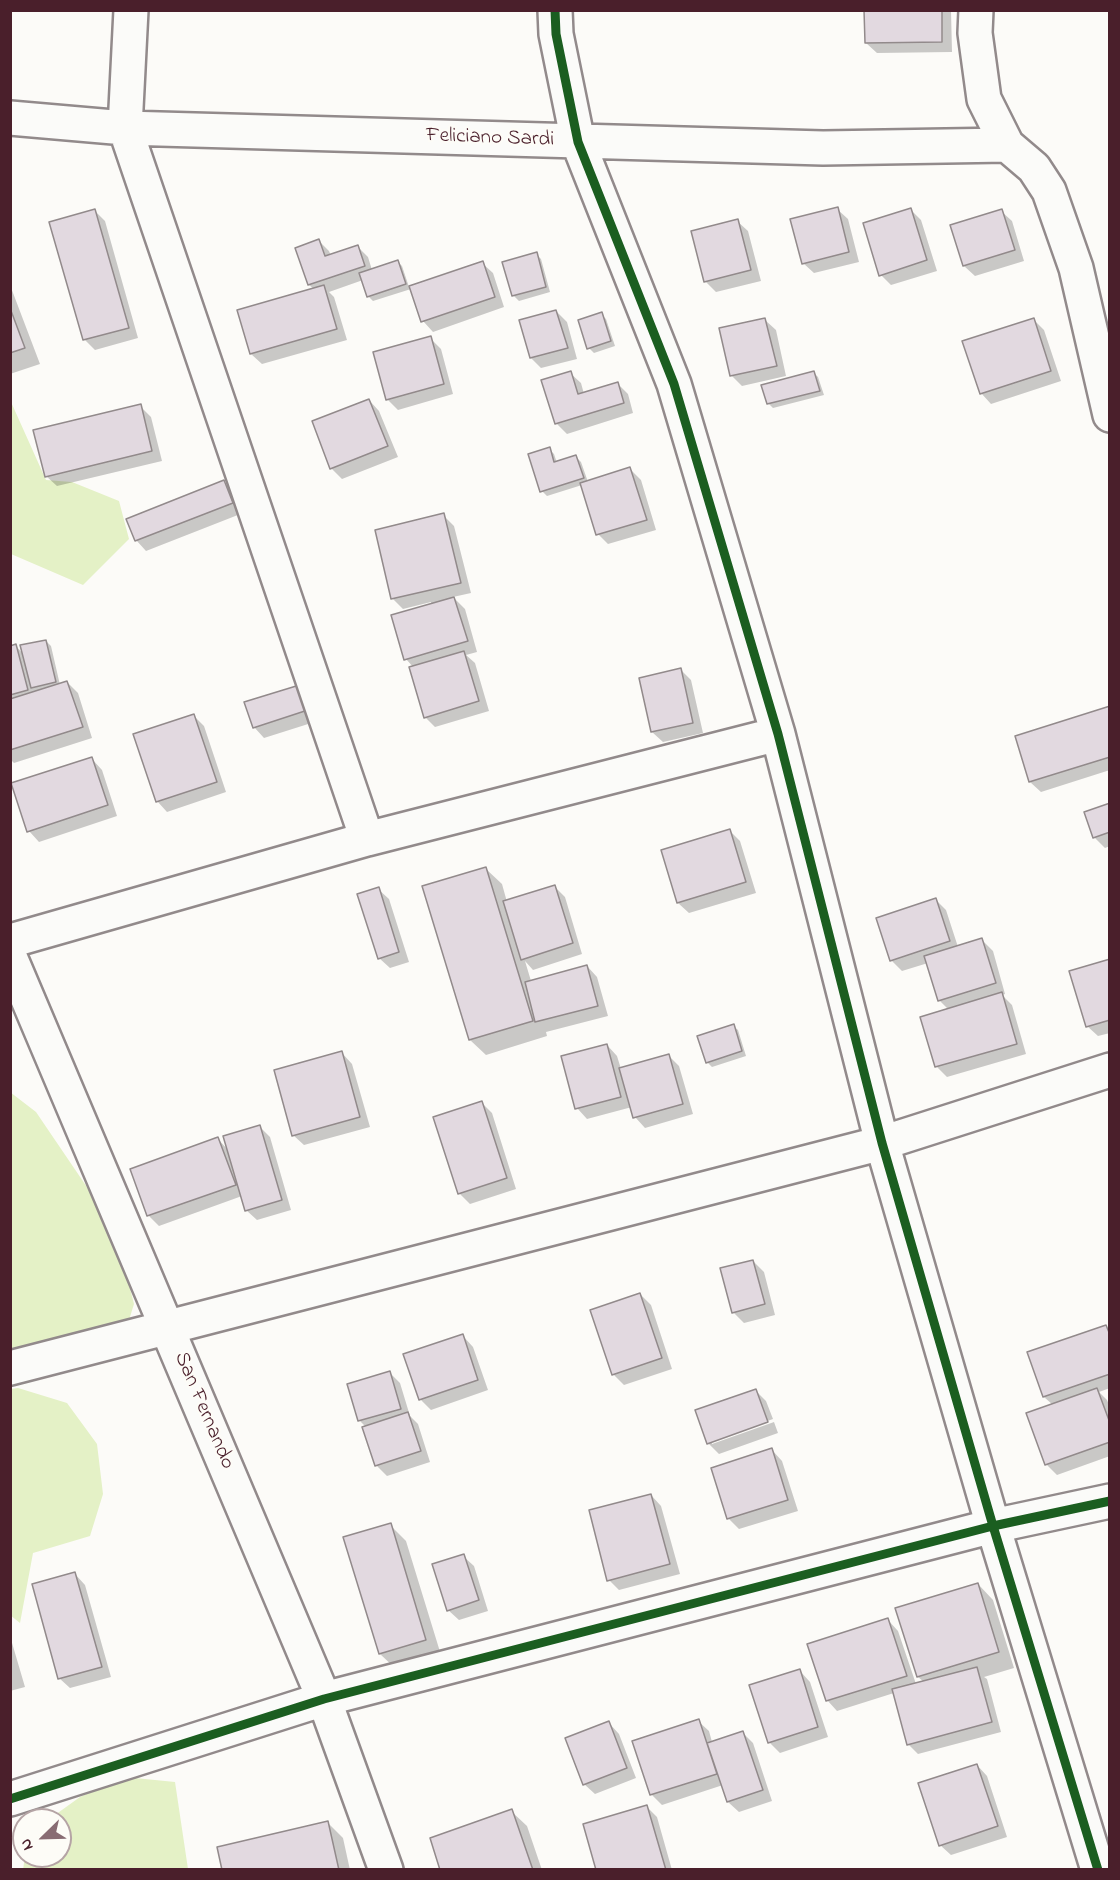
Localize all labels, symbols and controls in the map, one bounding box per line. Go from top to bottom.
street label: Feliciano Sardi [425,124,555,154]
street label: San Fernando [167,1349,239,1473]
north arrow [12,1808,72,1868]
text: N [14,1835,40,1854]

